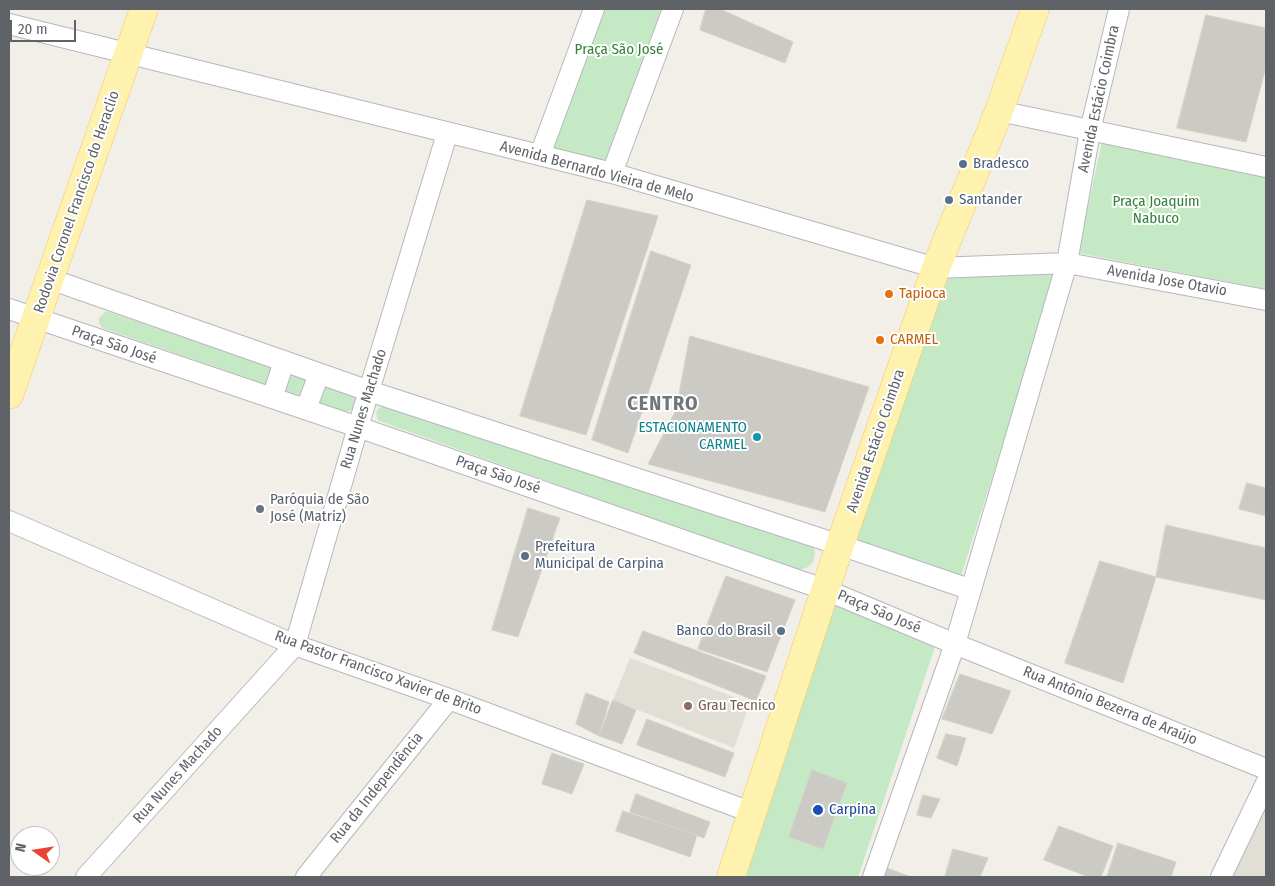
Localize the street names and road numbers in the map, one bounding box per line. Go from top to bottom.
street label: Avenida Estácio Coimbra [1075,24,1123,174]
street label: Rodovia Coronel Francisco do Heraclio [30,88,124,316]
street label: Avenida Bernardo Vieira de Melo [498,137,696,207]
street label: Avenida Jose Otavio [1106,262,1228,300]
street label: Praça São José [69,322,159,368]
street label: Rua Nunes Machado [337,347,391,471]
street label: Avenida Estácio Coimbra [843,367,909,515]
street label: Praça São José [453,452,543,498]
street label: Praça São José [835,586,923,638]
street label: Rua Pastor Francisco Xavier de Brito [272,627,484,719]
street label: Rua Antônio Bezerra de Araújo [1020,663,1200,749]
street label: Rua Nunes Machado [130,723,226,827]
street label: Rua da Independência [327,729,427,847]

